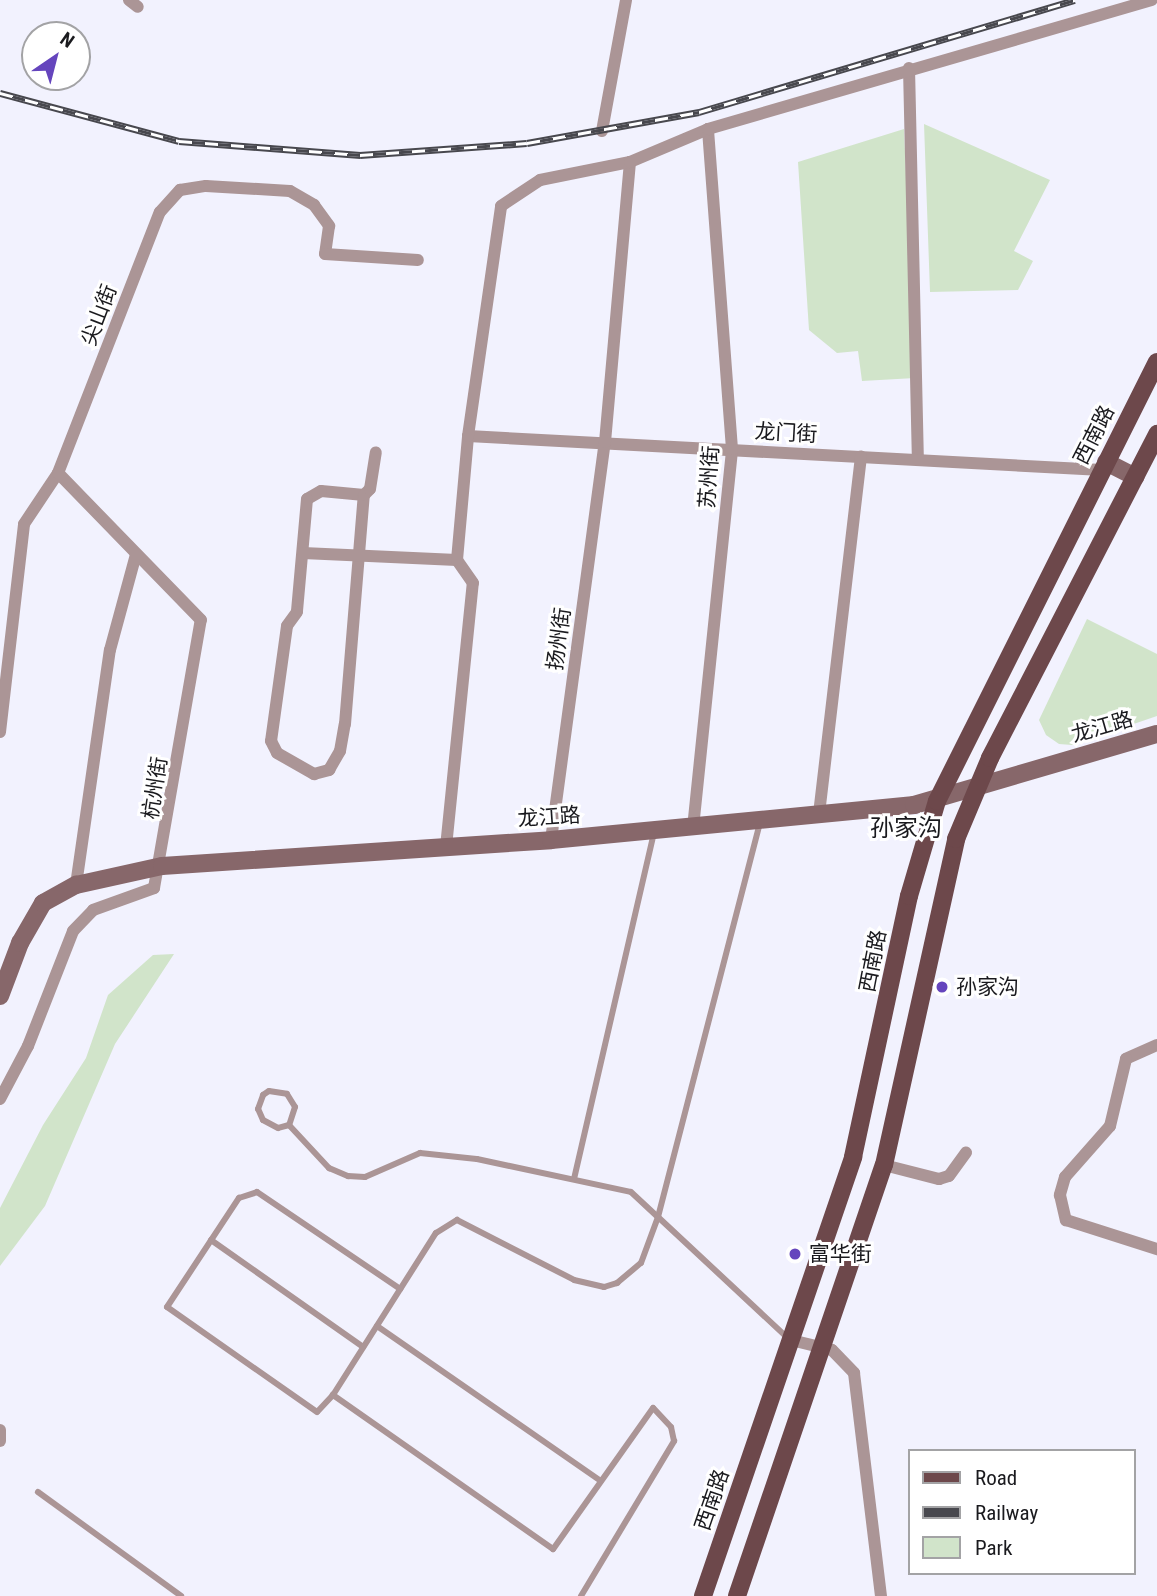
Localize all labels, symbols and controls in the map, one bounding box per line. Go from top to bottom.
north arrow [21,21,91,91]
text: N [56,27,79,53]
street label: 尖山街 [76,281,122,349]
street label: 西南路 [1068,401,1120,469]
street label: 龙门街 [754,419,818,447]
street label: 苏州街 [694,445,724,509]
street label: 扬州街 [542,606,576,672]
street label: 龙江路 [1068,706,1136,748]
street label: 杭州街 [138,755,172,821]
street label: 龙江路 [517,802,581,832]
district label: 孙家沟 [870,815,942,843]
street label: 西南路 [855,928,891,994]
place label: 孙家沟 [956,974,1019,1000]
marker: 孙家沟 [934,979,950,995]
place label: 富华街 [809,1241,872,1267]
marker: 富华街 [787,1246,803,1262]
legend [908,1449,1136,1575]
street label: 西南路 [690,1466,734,1534]
text: Road [975,1466,1017,1490]
text: Railway [975,1501,1038,1525]
text: Park [975,1536,1012,1560]

